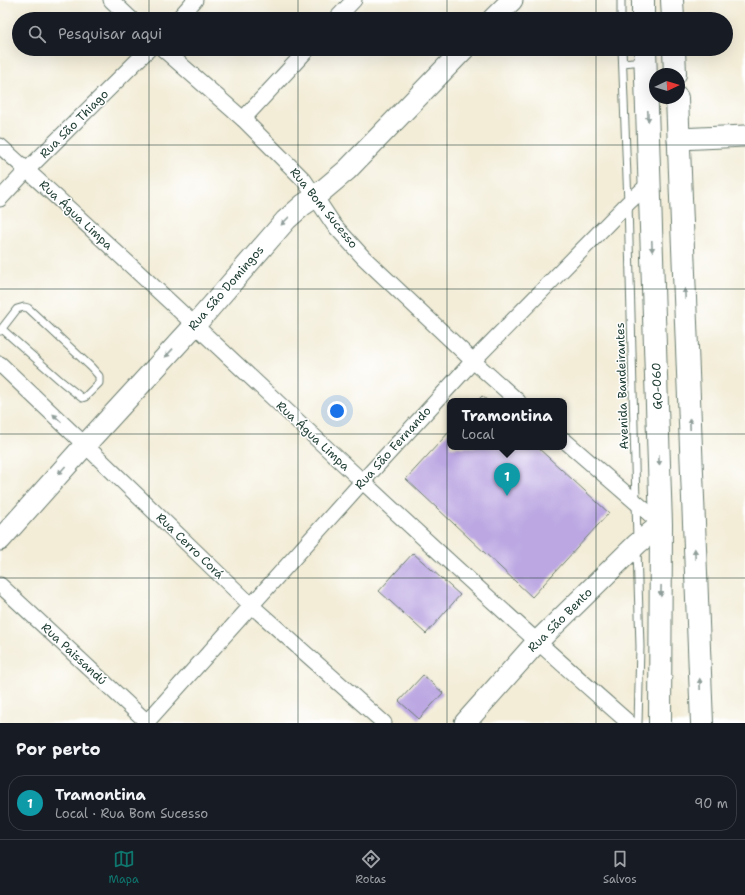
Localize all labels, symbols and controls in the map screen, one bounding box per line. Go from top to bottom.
search box [12,12,733,56]
icon: search [26,23,48,45]
text: Pesquisar aqui [58,24,162,44]
north arrow [649,68,685,104]
street label: Rua São Thiago [36,86,112,162]
one-way arrow [645,110,651,123]
street label: Rua Bom Sucesso [286,164,362,252]
street label: Rua Água Limpa [36,177,117,254]
one-way arrow [280,216,290,226]
one-way arrow [649,240,656,252]
street label: Rua São Domingos [185,242,267,334]
one-way arrow [681,288,688,300]
street label: Avenida Bandeirantes [612,322,632,450]
one-way arrow [164,348,173,358]
street label: GO-060 [648,362,666,410]
street label: Rua Água Limpa [273,398,354,475]
popup [447,398,567,450]
your location [327,401,347,421]
street label: Rua São Fernando [351,403,435,493]
text: Tramontina [462,406,552,426]
one-way arrow [52,413,62,423]
one-way arrow [687,417,693,430]
text: Local [462,426,495,443]
one-way arrow [656,454,662,467]
pin: 1 [494,463,520,496]
one-way arrow [58,465,67,475]
street label: Rua Cerro Corá [153,510,228,583]
one-way arrow [692,547,698,560]
street label: Rua São Bento [524,584,596,656]
one-way arrow [658,585,664,598]
street label: Rua Paissandú [38,620,110,688]
one-way arrow [697,678,704,690]
text: Por perto [16,738,101,760]
text: Tramontina [55,785,146,805]
text: 1 [27,795,33,812]
text: 90 m [694,795,728,812]
text: Local · Rua Bom Sucesso [55,805,208,822]
tab: Mapa [108,848,139,887]
tab: Rotas [356,848,386,887]
tab: Salvos [603,848,637,887]

